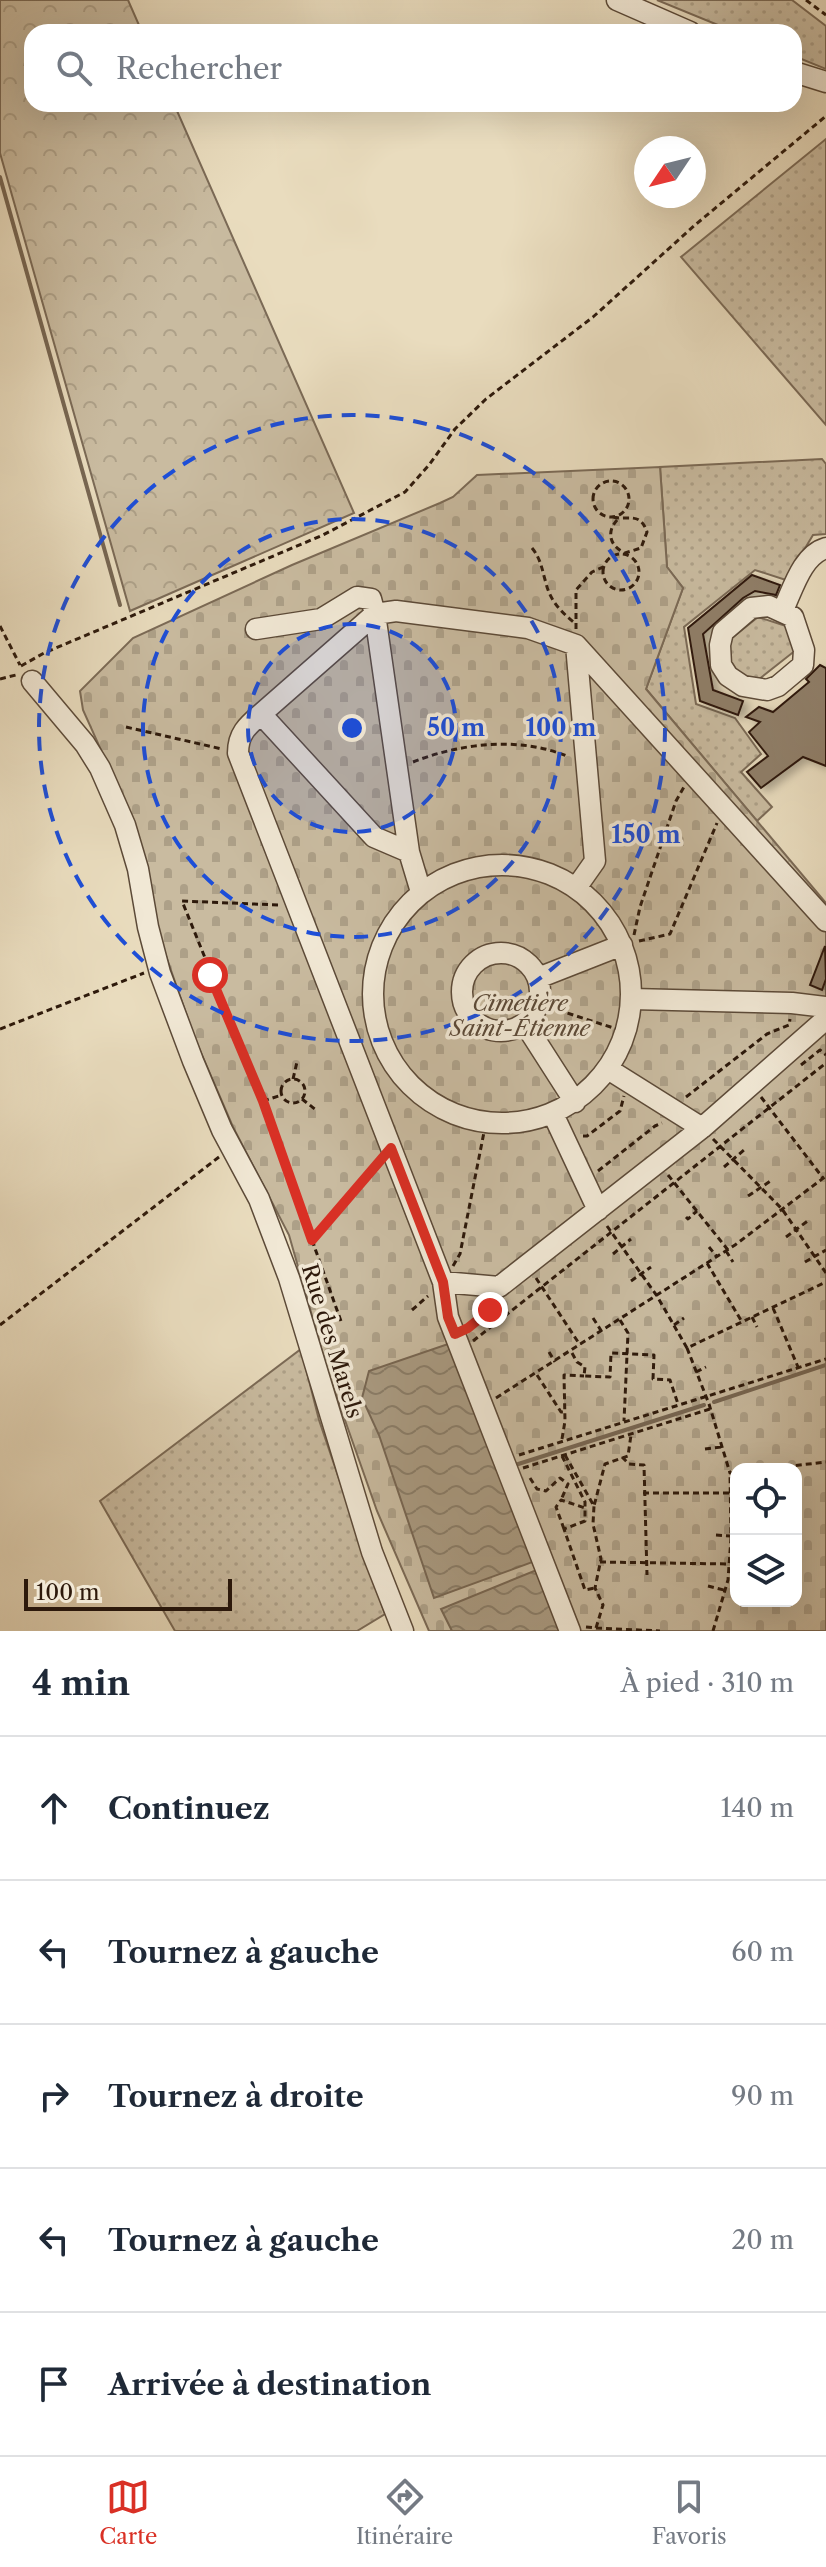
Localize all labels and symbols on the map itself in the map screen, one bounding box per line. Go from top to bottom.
north arrow [634,136,706,208]
text: 50 m [427,713,485,742]
text: 100 m [525,713,597,742]
centre of rings [338,714,366,742]
text: 150 m [611,820,681,849]
route start [192,957,228,993]
park label: Cimetière Saint-Étienne [448,990,592,1042]
street label: Rue des Marels [296,1261,368,1421]
route end [472,1292,508,1328]
scale bar [24,1575,232,1611]

